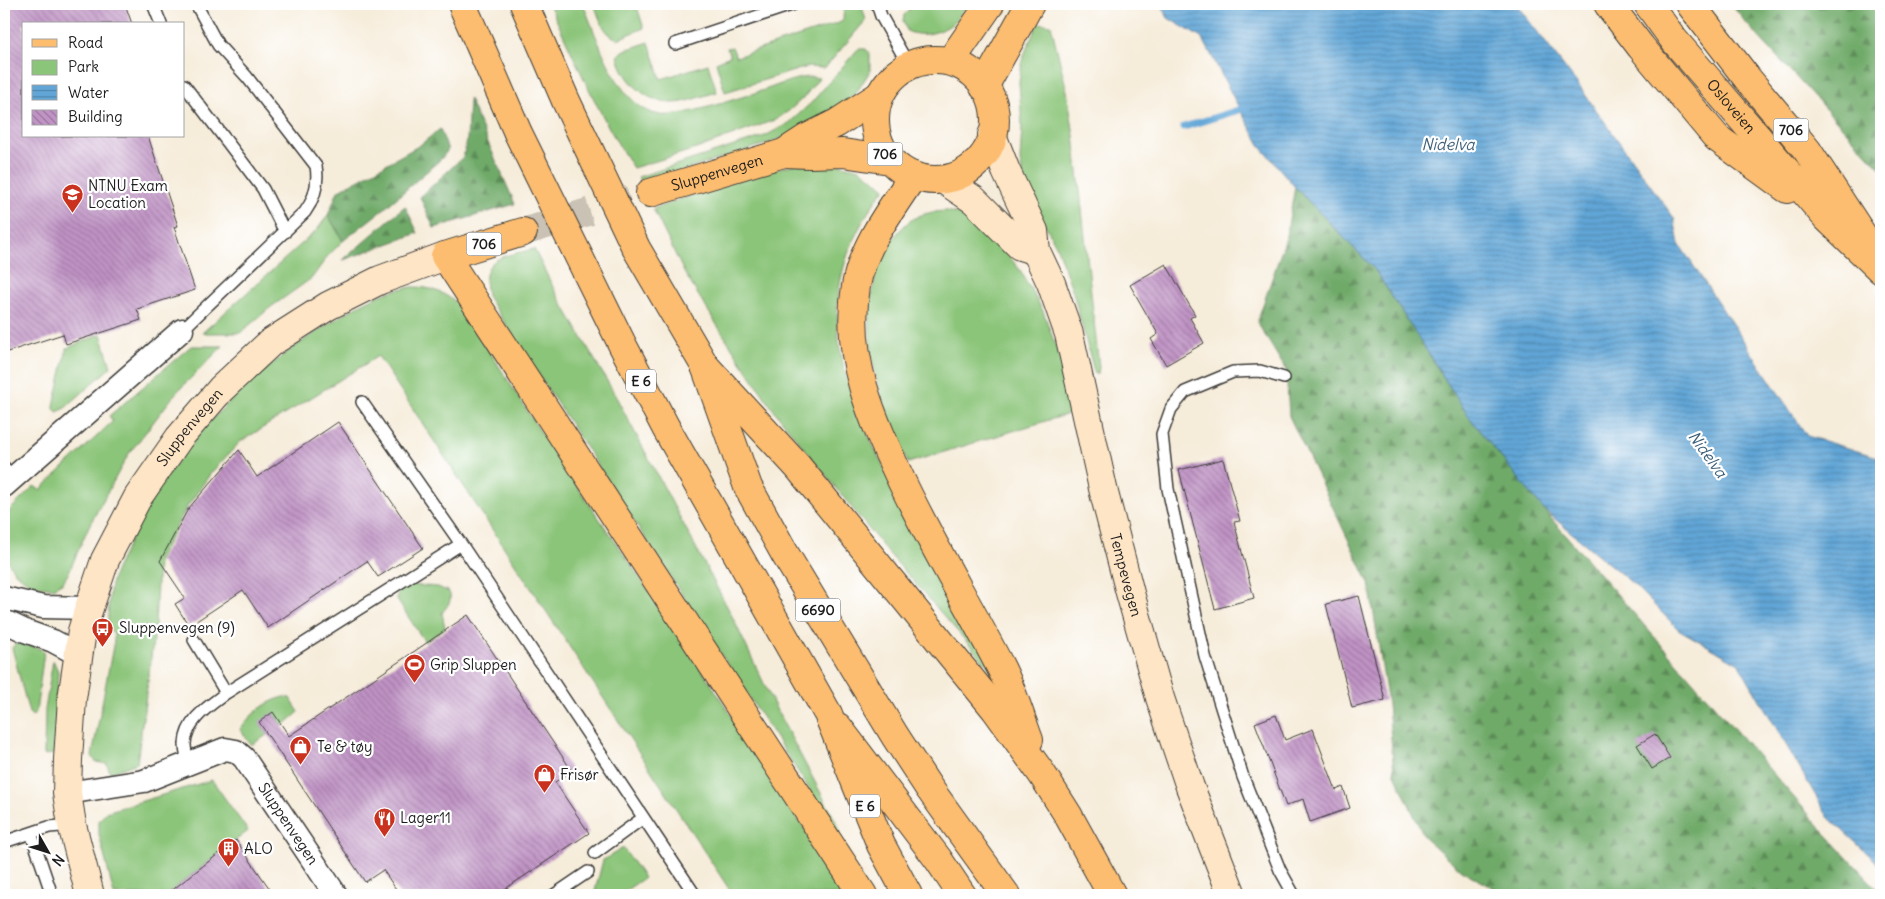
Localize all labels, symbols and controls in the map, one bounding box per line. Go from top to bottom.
legend [22,22,185,138]
text: Road [68,33,103,52]
text: Park [68,57,99,76]
street label: Osloveien [1703,75,1760,137]
text: Water [68,83,109,102]
text: Building [68,107,123,126]
road number: 706 [1774,118,1808,142]
water label: Nidelva [1422,134,1475,154]
road number: 706 [868,142,902,166]
street label: Sluppenvegen [669,150,765,195]
place label: NTNU Exam Location [88,176,168,212]
school or university icon: NTNU Exam Location [60,183,84,214]
road number: 706 [466,232,502,255]
road number: E 6 [626,370,656,392]
street label: Sluppenvegen [152,384,227,470]
water label: Nidelva [1684,427,1732,482]
street label: Tempevegen [1106,531,1146,619]
road number: 6690 [796,598,840,622]
bus stop icon: Sluppenvegen (9) [91,616,115,647]
place label: Sluppenvegen (9) [119,618,235,637]
sports icon: Grip Sluppen [402,653,426,684]
place label: Grip Sluppen [430,655,517,674]
shop icon: Te & tøy [289,735,313,766]
place label: Te & tøy [317,737,373,756]
shop icon: Frisør [532,763,556,794]
place label: Frisør [560,765,599,784]
street label: Sluppenvegen [254,779,323,868]
road number: E 6 [850,794,880,818]
restaurant icon: Lager11 [372,806,396,837]
place label: Lager11 [400,808,451,827]
north arrow [22,826,72,876]
building icon: ALO [216,837,240,868]
place label: ALO [244,839,273,858]
text: N [48,851,68,870]

